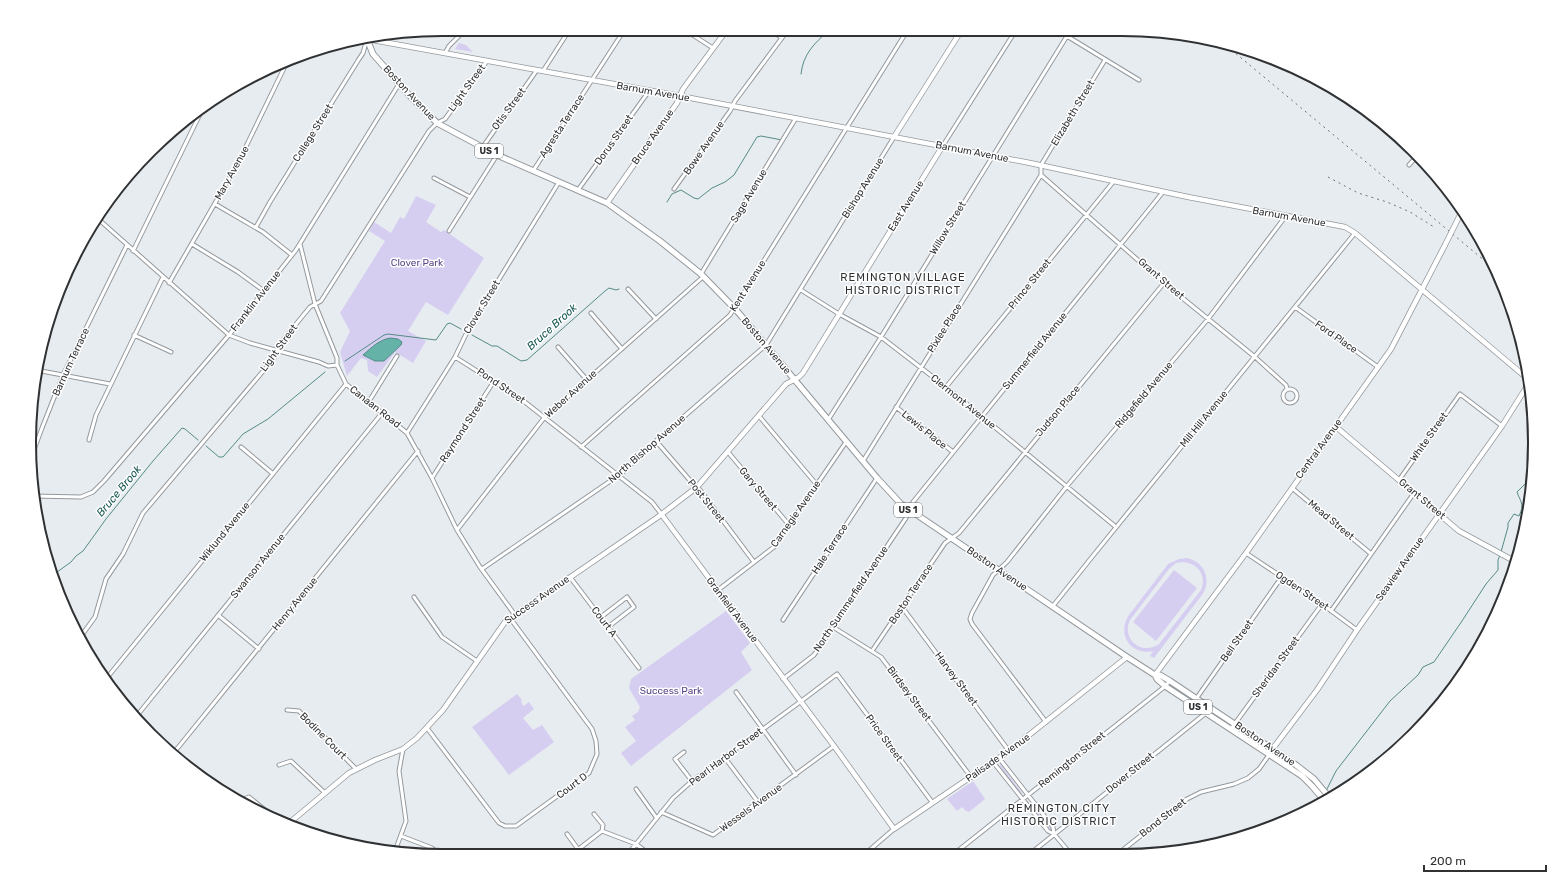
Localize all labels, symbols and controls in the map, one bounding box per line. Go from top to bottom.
street label: Light Street [446,62,488,114]
street label: Boston Avenue [381,63,438,123]
street label: Elizabeth Street [1049,78,1097,148]
street label: Barnum Avenue [615,80,691,104]
street label: Otis Street [490,85,528,133]
street label: Agresta Terrace [537,92,587,160]
street label: College Street [290,102,336,164]
street label: Bruce Avenue [629,107,677,167]
street label: Dorus Street [592,112,636,168]
street label: Bowe Avenue [681,118,727,177]
street label: Barnum Avenue [934,139,1010,165]
street label: Mary Avenue [212,144,252,202]
road number: US 1 [475,144,503,158]
street label: Bishop Avenue [840,155,887,221]
street label: Sage Avenue [728,167,770,225]
street label: East Avenue [886,178,927,234]
street label: Willow Street [927,199,969,257]
street label: Barnum Avenue [1251,205,1327,229]
street label: Prince Street [1006,256,1054,312]
street label: Grant Street [1135,256,1187,302]
park label: Clover Park [391,257,444,269]
street label: Kent Avenue [727,258,769,314]
street label: Franklin Avenue [228,268,284,334]
district label: REMINGTON VILLAGE HISTORIC DISTRICT [840,271,966,297]
street label: Clover Street [461,278,503,336]
water label: Bruce Brook [524,301,580,353]
street label: Pixlee Place [925,301,965,355]
street label: Summerfield Avenue [1000,310,1070,392]
street label: Boston Avenue [739,315,793,377]
street label: Ford Place [1312,318,1360,356]
street label: Light Street [258,322,300,374]
street label: Barnum Terrace [50,326,92,398]
street label: Ridgefield Avenue [1113,359,1176,431]
street label: Pond Street [475,366,527,407]
street label: Weber Avenue [543,367,600,420]
street label: Clermont Avenue [928,372,998,432]
street label: Canaan Road [347,383,403,431]
street label: Judson Place [1033,383,1083,439]
street label: Mill Hill Avenue [1178,388,1231,450]
street label: Raymond Street [437,395,489,465]
street label: Lewis Place [899,408,949,452]
street label: White Street [1408,410,1450,464]
street label: North Bishop Avenue [606,412,688,486]
street label: Central Avenue [1293,416,1345,481]
water label: Bruce Brook [94,462,144,519]
street label: Gary Street [736,465,780,513]
street label: Grant Street [1396,476,1448,522]
street label: Post Street [685,477,727,525]
street label: Carnegie Avenue [768,478,824,550]
street label: Mead Street [1306,497,1357,543]
street label: Wiklund Avenue [197,499,253,564]
road number: US 1 [894,503,922,517]
street label: Hale Terrace [809,521,851,576]
street label: Swanson Avenue [228,531,288,601]
street label: Seaview Avenue [1373,534,1427,603]
street label: North Summerfield Avenue [811,543,891,654]
street label: Boston Avenue [964,544,1030,594]
street label: Boston Terrace [886,561,936,626]
street label: Ogden Street [1273,569,1331,613]
street label: Success Avenue [502,573,572,627]
street label: Henry Avenue [270,575,320,633]
street label: Granfield Avenue [704,575,761,645]
street label: Court A [589,604,620,640]
street label: Bell Street [1218,618,1256,664]
street label: Sheridan Street [1250,634,1302,700]
street label: Harvey Street [932,650,980,708]
street label: Birdsey Street [884,664,934,724]
park label: Success Park [640,685,703,697]
road number: US 1 [1184,700,1212,714]
street label: Bodine Court [297,710,349,762]
street label: Price Street [863,712,905,764]
street label: Boston Avenue [1232,719,1298,769]
street label: Pearl Harbor Street [687,725,765,789]
street label: Remington Street [1036,729,1108,791]
street label: Palisade Avenue [963,731,1033,785]
street label: Dover Street [1104,750,1157,796]
street label: Court D [554,770,590,801]
street label: Wessels Avenue [718,781,785,835]
street label: Bond Street [1137,796,1189,840]
district label: REMINGTON CITY HISTORIC DISTRICT [1001,802,1117,828]
scale bar [1424,847,1546,873]
text: 200 m [1430,854,1466,868]

